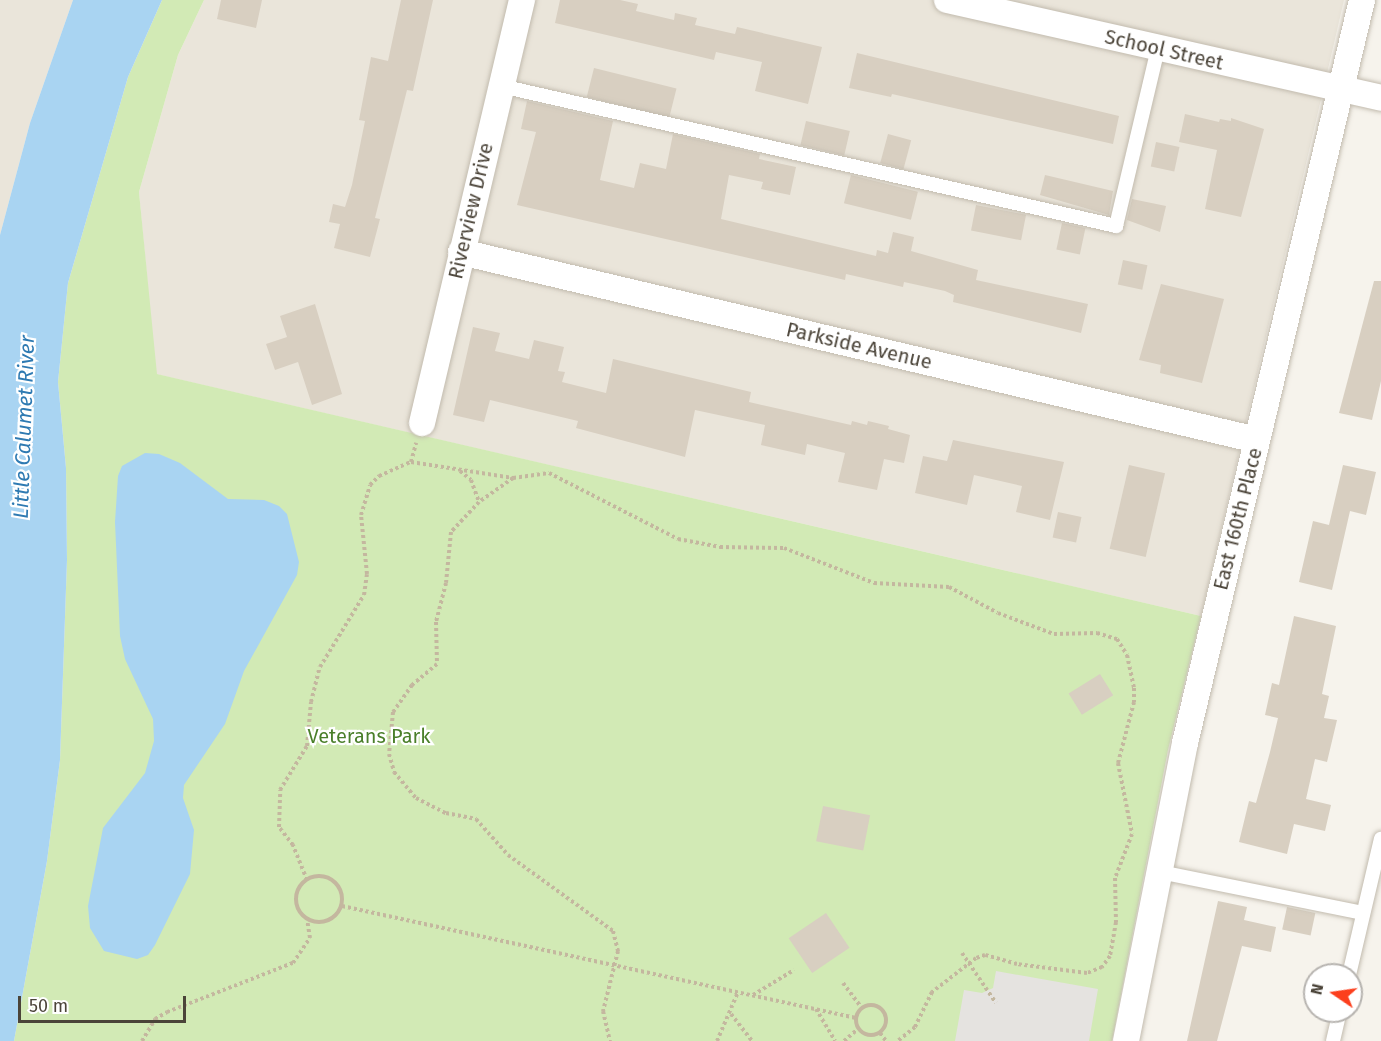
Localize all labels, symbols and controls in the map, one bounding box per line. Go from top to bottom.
street label: School Street [1102,25,1226,75]
street label: Riverview Drive [444,141,498,281]
street label: Parkside Avenue [784,318,934,374]
water label: Little Calumet River [8,335,40,519]
street label: East 160th Place [1209,445,1267,593]
park label: Veterans Park [308,724,430,748]
north arrow [1303,963,1363,1023]
text: N [1306,982,1327,997]
scale bar [21,984,189,1022]
text: 50 m [29,995,68,1017]

